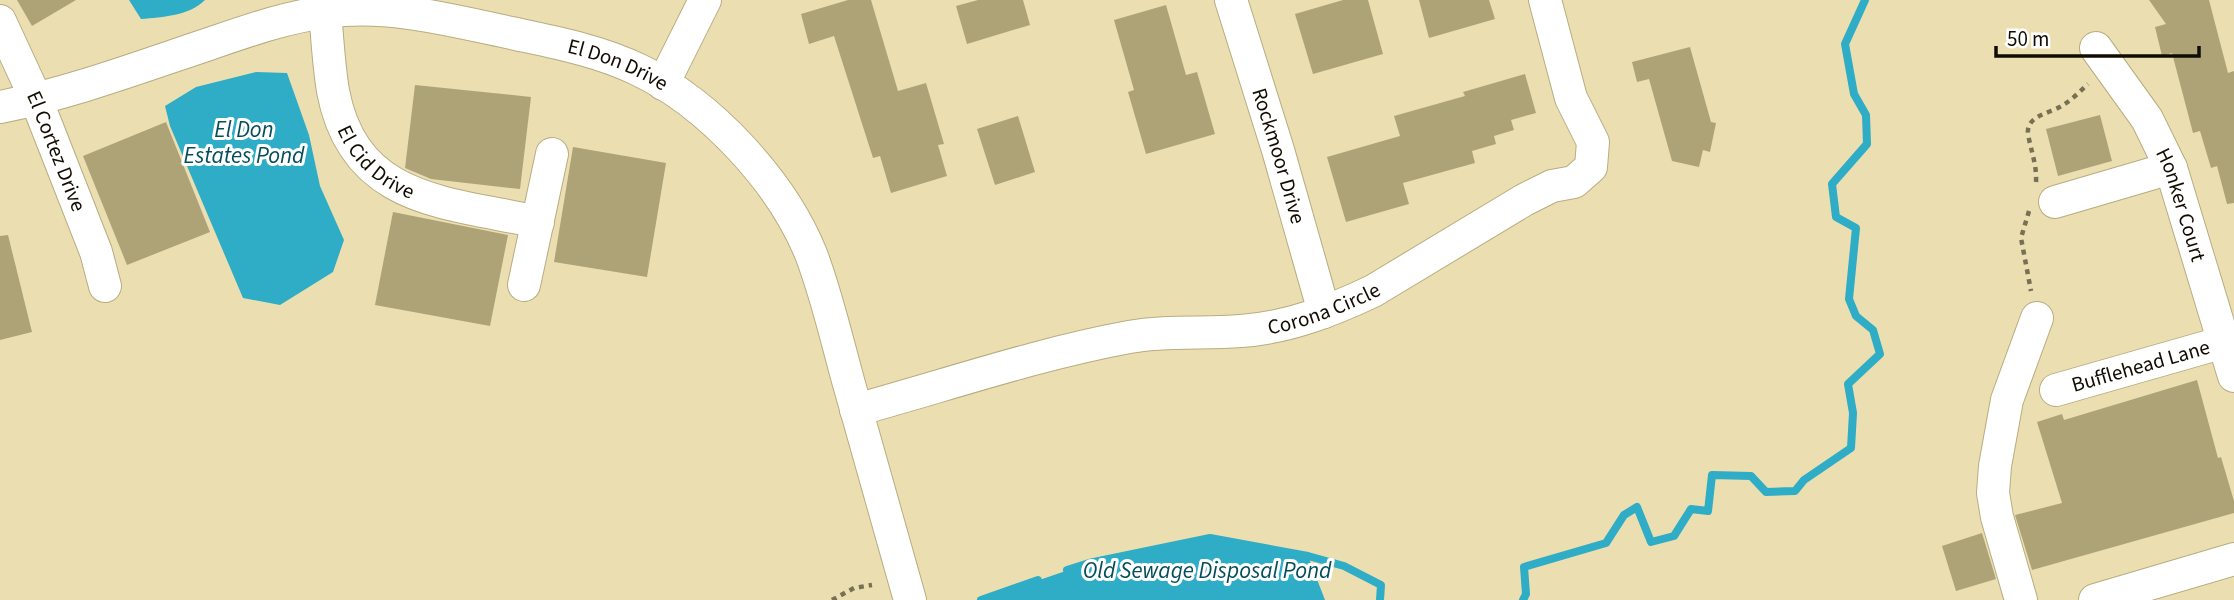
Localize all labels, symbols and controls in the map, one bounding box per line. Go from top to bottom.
scale bar [1996,14,2199,58]
text: 50 m [2007,24,2049,54]
street label: El Don Drive [565,31,674,98]
street label: Rockmoor Drive [1244,84,1313,227]
street label: El Cortez Drive [19,86,94,216]
water label: El Don Estates Pond [184,113,305,172]
street label: El Cid Drive [330,120,419,207]
street label: Honker Court [2148,143,2213,265]
street label: Corona Circle [1265,275,1386,342]
street label: Bufflehead Lane [2068,332,2213,400]
water label: Old Sewage Disposal Pond [1083,554,1332,587]

